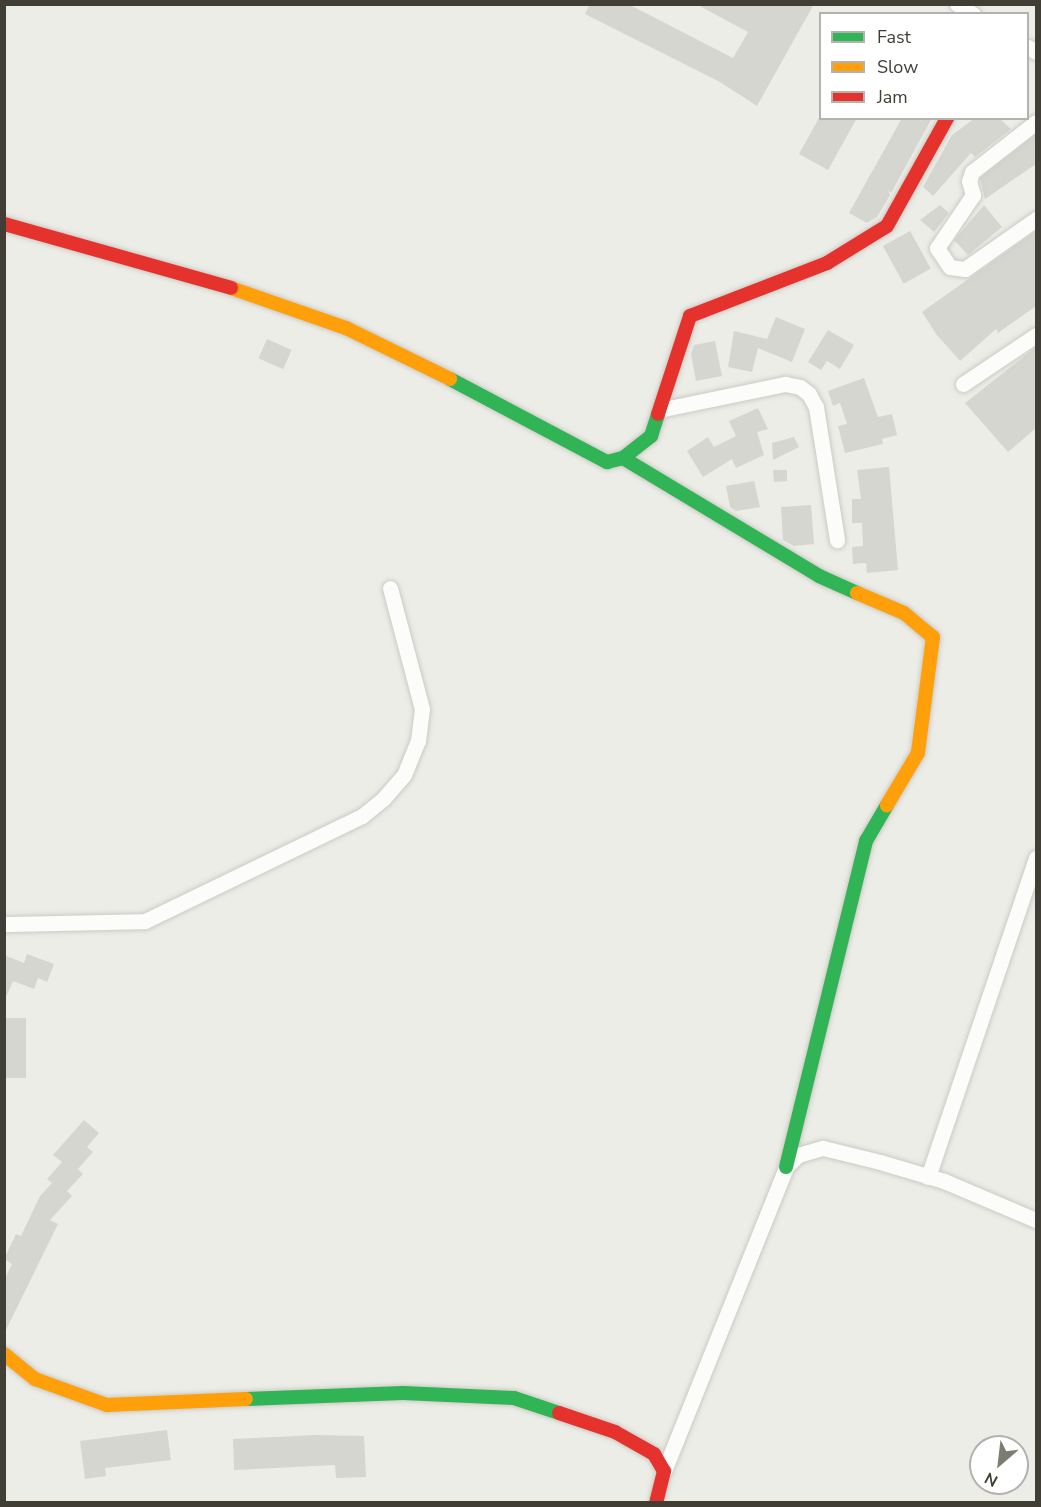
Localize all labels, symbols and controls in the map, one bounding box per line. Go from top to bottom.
legend [819,12,1029,120]
text: Fast [877,25,911,49]
text: Slow [877,55,918,79]
text: Jam [877,85,908,109]
north arrow [969,1435,1029,1495]
text: N [981,1467,1002,1492]

